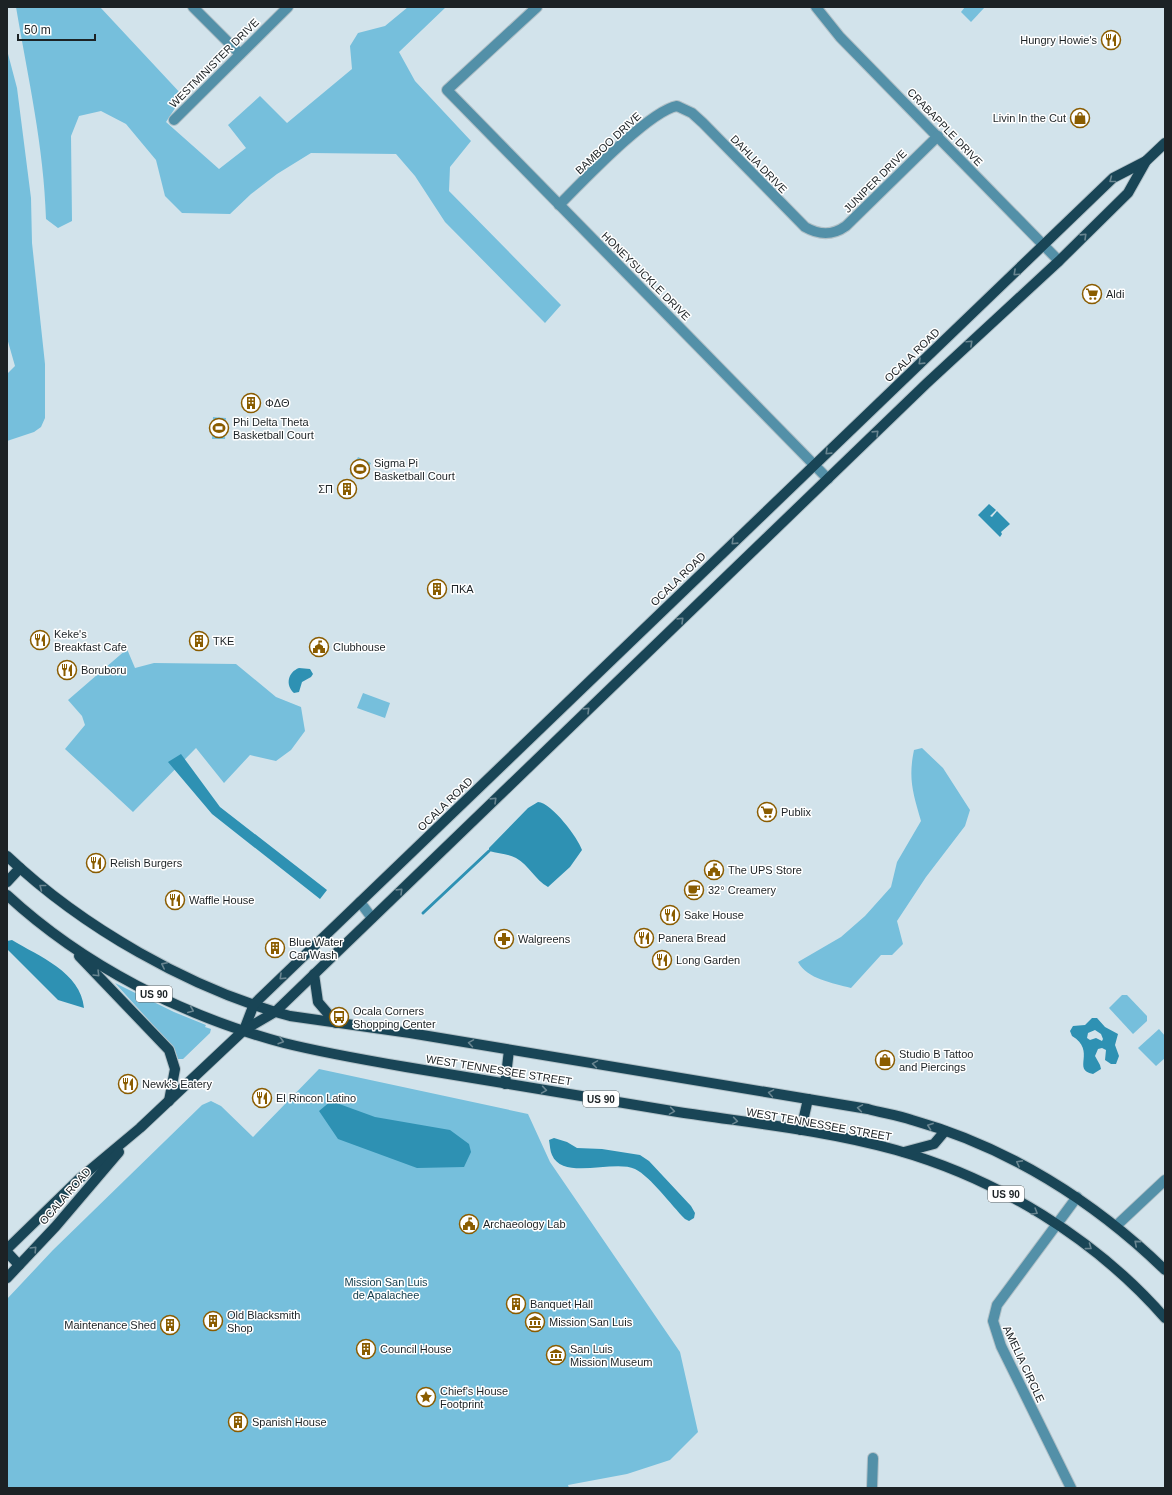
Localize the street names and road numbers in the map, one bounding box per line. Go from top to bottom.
street label: WESTMINISTER DRIVE [167,16,261,110]
street label: CRABAPPLE DRIVE [905,86,985,168]
street label: BAMBOO DRIVE [573,110,643,176]
street label: DAHLIA DRIVE [728,133,790,195]
street label: JUNIPER DRIVE [841,147,909,215]
street label: HONEYSUCKLE DRIVE [599,229,693,323]
street label: OCALA ROAD [882,326,942,384]
street label: OCALA ROAD [648,550,708,608]
street label: OCALA ROAD [415,775,475,833]
road number: US 90 [136,986,172,1002]
street label: WEST TENNESSEE STREET [425,1053,573,1088]
road number: US 90 [583,1091,619,1107]
street label: WEST TENNESSEE STREET [745,1105,893,1143]
street label: OCALA ROAD [37,1165,93,1227]
road number: US 90 [988,1186,1024,1202]
street label: AMELIA CIRCLE [1001,1324,1047,1404]

